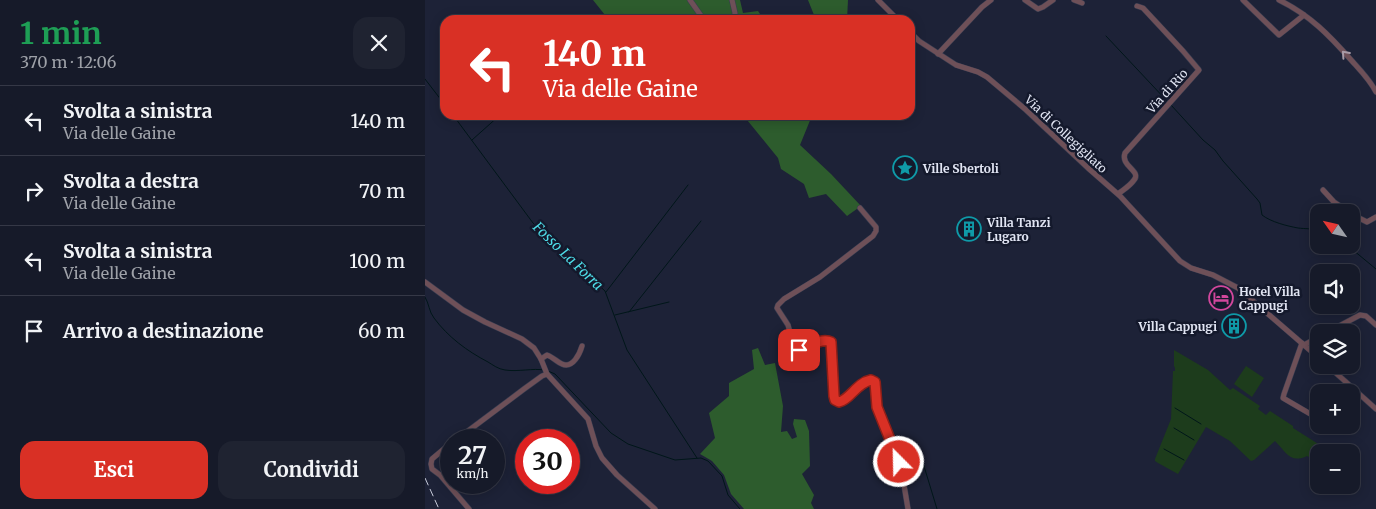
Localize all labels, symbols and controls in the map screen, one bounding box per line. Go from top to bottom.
text: 1 min [20,14,102,52]
button: close [353,17,405,69]
text: 140 m [543,32,646,76]
icon: left [460,35,525,100]
one-way arrow [1342,50,1351,59]
text: 370 m · 12:06 [20,52,117,72]
street label: Via di Rio [1143,66,1191,117]
text: Via delle Gaine [543,75,698,103]
street label: Via di Collegigliato [1021,91,1110,176]
text: Svolta a sinistra [63,99,212,123]
icon: left [20,107,48,135]
text: 140 m [350,109,405,133]
text: Via delle Gaine [63,123,176,143]
place icon: Ville Sbertoli [892,155,918,181]
place label: Ville Sbertoli [922,161,999,176]
text: Svolta a destra [63,169,199,193]
icon: right [20,177,48,205]
text: 70 m [359,179,405,203]
text: Via delle Gaine [63,193,176,213]
north arrow [1310,204,1360,254]
map controls [1310,204,1360,494]
place label: Villa Tanzi Lugaro [986,215,1051,244]
building icon: Villa Tanzi Lugaro [956,216,982,242]
water label: Fosso La Forra [528,217,607,294]
text: Svolta a sinistra [63,239,212,263]
icon: left [20,247,48,275]
text: 100 m [349,249,405,273]
text: Via delle Gaine [63,263,176,283]
button: sound [1310,264,1360,314]
place label: Hotel Villa Cappugi [1239,284,1301,313]
hotel icon: Hotel Villa Cappugi [1208,285,1234,311]
building icon: Villa Cappugi [1221,313,1247,339]
icon: arrive [20,317,48,345]
text: Arrivo a destinazione [63,319,263,343]
text: 60 m [358,319,405,343]
place label: Villa Cappugi [1138,319,1217,334]
button: layers [1310,324,1360,374]
pin [778,329,820,371]
icon: arrive [785,336,813,364]
button: + [1310,384,1360,434]
speed limit sign: 30 [515,429,580,494]
position arrow [872,435,924,487]
text: 27 [458,439,487,471]
button: Esci [20,441,208,499]
button: Condividi [218,441,405,499]
button: − [1310,444,1360,494]
text: km/h [457,466,488,481]

